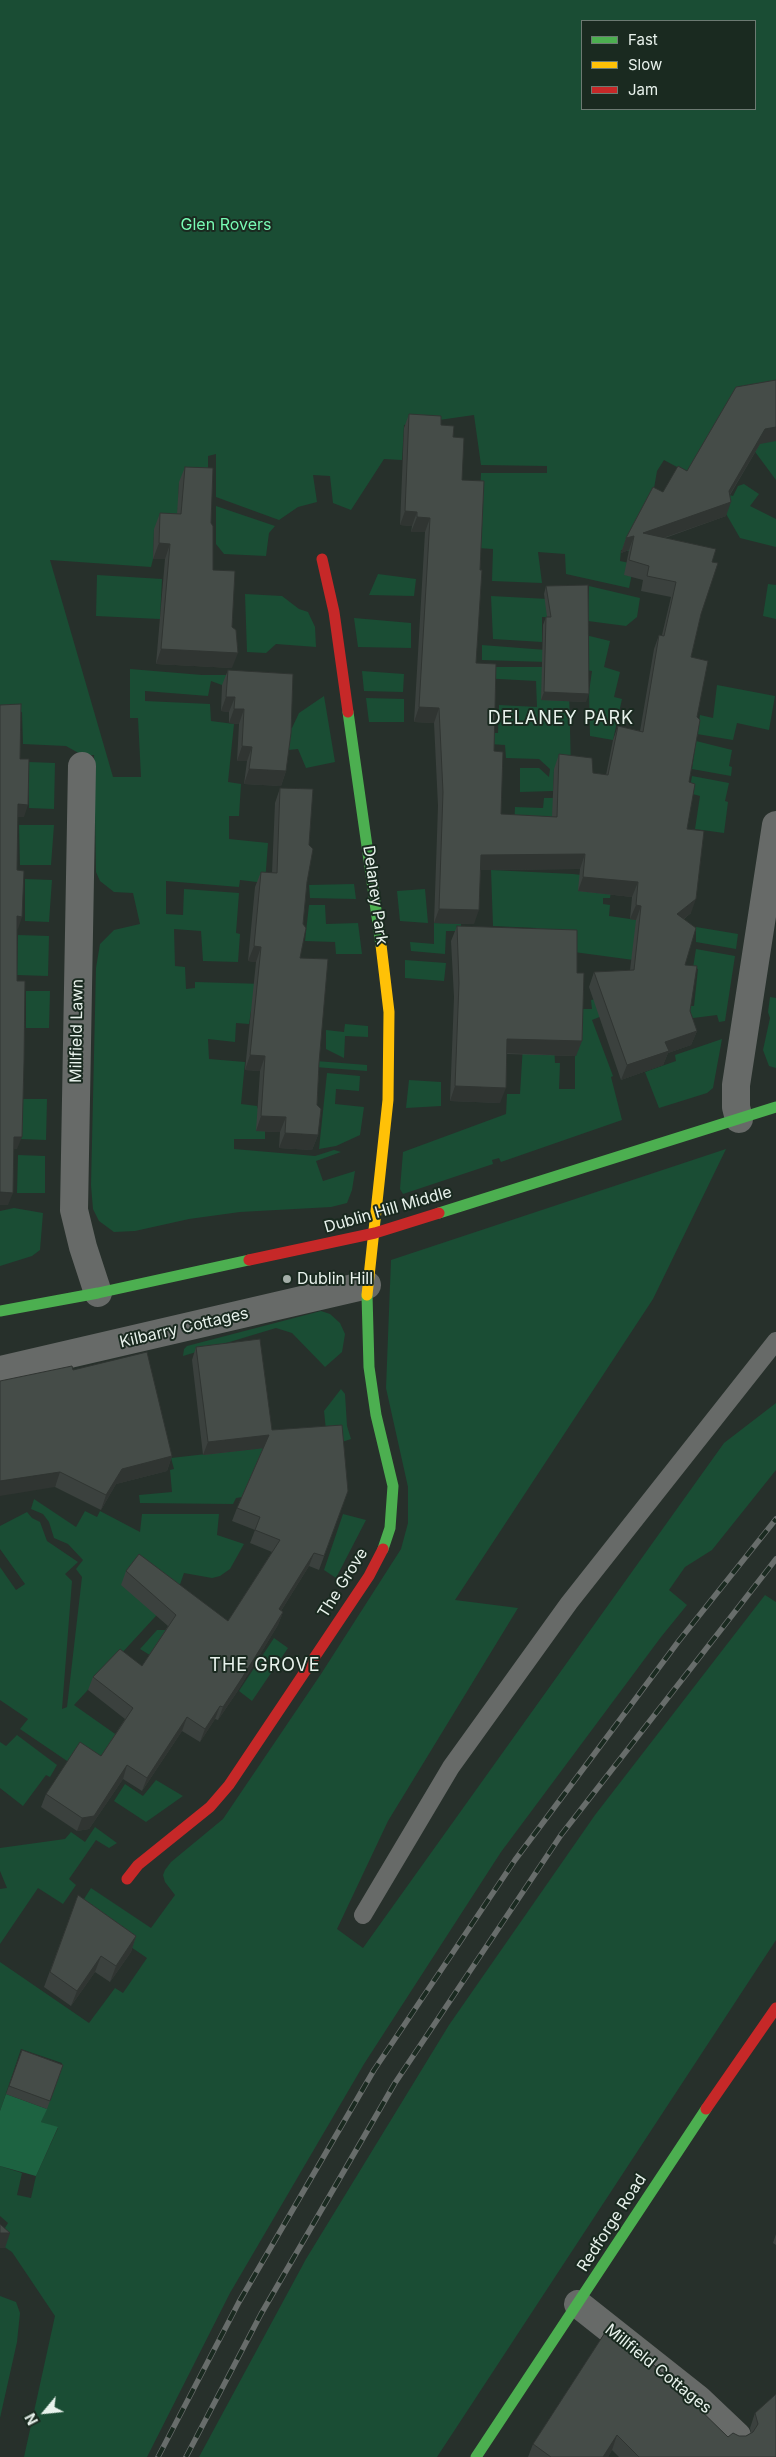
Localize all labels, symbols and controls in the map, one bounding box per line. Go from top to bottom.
legend [581,20,756,110]
text: Fast [628,30,658,49]
text: Slow [628,55,662,74]
text: Jam [628,80,658,99]
park label: Glen Rovers [181,215,271,235]
district label: DELANEY PARK [486,708,636,730]
street label: Delaney Park [359,844,391,946]
street label: Millfield Lawn [66,979,88,1083]
street label: Dublin Hill Middle [322,1183,454,1237]
place label: Dublin Hill [297,1269,373,1289]
marker: Dublin Hill [281,1273,293,1285]
street label: Kilbarry Cottages [118,1304,250,1352]
street label: The Grove [314,1545,372,1621]
district label: THE GROVE [208,1655,322,1677]
street label: Redforge Road [573,2171,651,2275]
street label: Millfield Cottages [601,2320,715,2418]
north arrow [20,2387,70,2437]
text: N [21,2411,41,2428]

